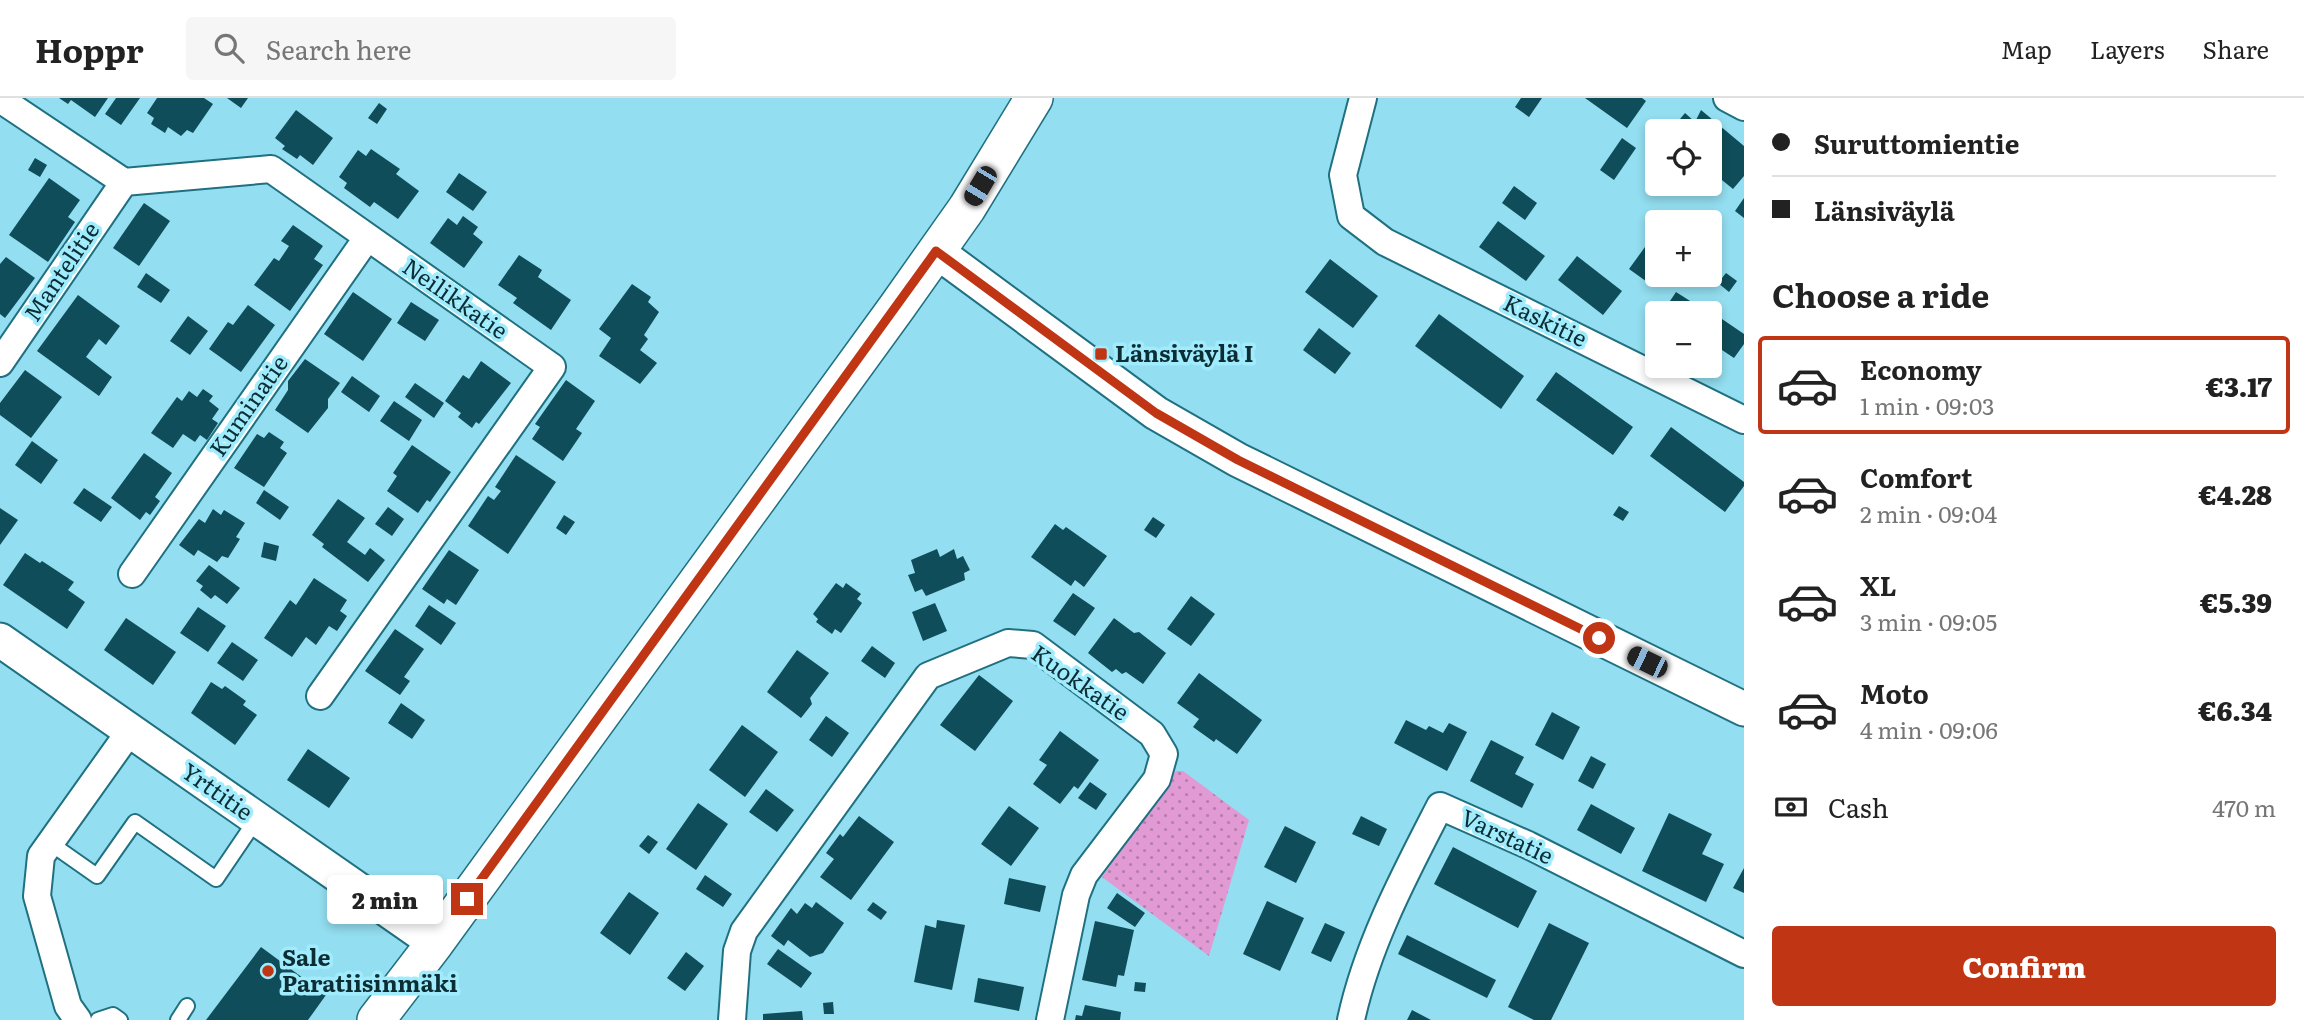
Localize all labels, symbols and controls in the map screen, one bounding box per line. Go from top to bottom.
search box [186,17,676,80]
text: Hoppr [35,24,144,73]
icon: search [210,29,248,67]
text: Search here [266,29,412,68]
text: Map [2001,31,2052,66]
text: Layers [2090,31,2164,66]
text: Share [2202,31,2269,66]
map controls [1645,119,1722,378]
button: locate [1645,119,1722,196]
text: Suruttomientie [1814,123,2019,162]
car [961,163,1000,209]
text: Länsiväylä [1814,190,1955,229]
button: + [1645,210,1722,287]
street label: Mantelitie [14,214,106,328]
street label: Neilikkatie [397,249,516,346]
text: Choose a ride [1772,270,1989,318]
street label: Kaskitie [1498,284,1594,354]
button: − [1645,301,1722,378]
place label: Länsiväylä I [1115,335,1254,369]
marker: Länsiväylä I [1093,346,1109,362]
street label: Kuminatie [200,347,295,462]
text: Economy [1860,349,1982,388]
icon: car [1776,354,1839,417]
text: €3.17 [2206,366,2272,405]
text: 1 min · 09:03 [1860,388,1994,422]
text: Comfort [1860,457,1972,496]
icon: car [1776,462,1839,525]
text: €4.28 [2198,474,2272,513]
text: 2 min · 09:04 [1860,496,1997,530]
text: XL [1860,565,1897,604]
icon: car [1776,570,1839,633]
text: €5.39 [2200,582,2272,621]
text: 3 min · 09:05 [1860,604,1997,638]
route start [1583,622,1615,654]
street label: Kuokkatie [1025,635,1137,728]
car [1624,643,1671,681]
text: Moto [1860,673,1929,712]
icon: car [1776,678,1839,741]
text: €6.34 [2198,690,2272,729]
text: 4 min · 09:06 [1860,712,1998,746]
street label: Yrttitie [176,753,261,827]
text: Cash [1828,787,1889,826]
icon: cash [1772,788,1810,826]
text: 470 m [2212,790,2276,824]
street label: Varstatie [1456,799,1560,871]
callout: 2 min [327,874,442,924]
text: 2 min [352,882,418,916]
route end [451,883,483,915]
button: Confirm [1772,926,2276,1006]
place label: Sale Paratiisinmäki [282,939,458,999]
marker: Sale Paratiisinmäki [260,963,276,979]

